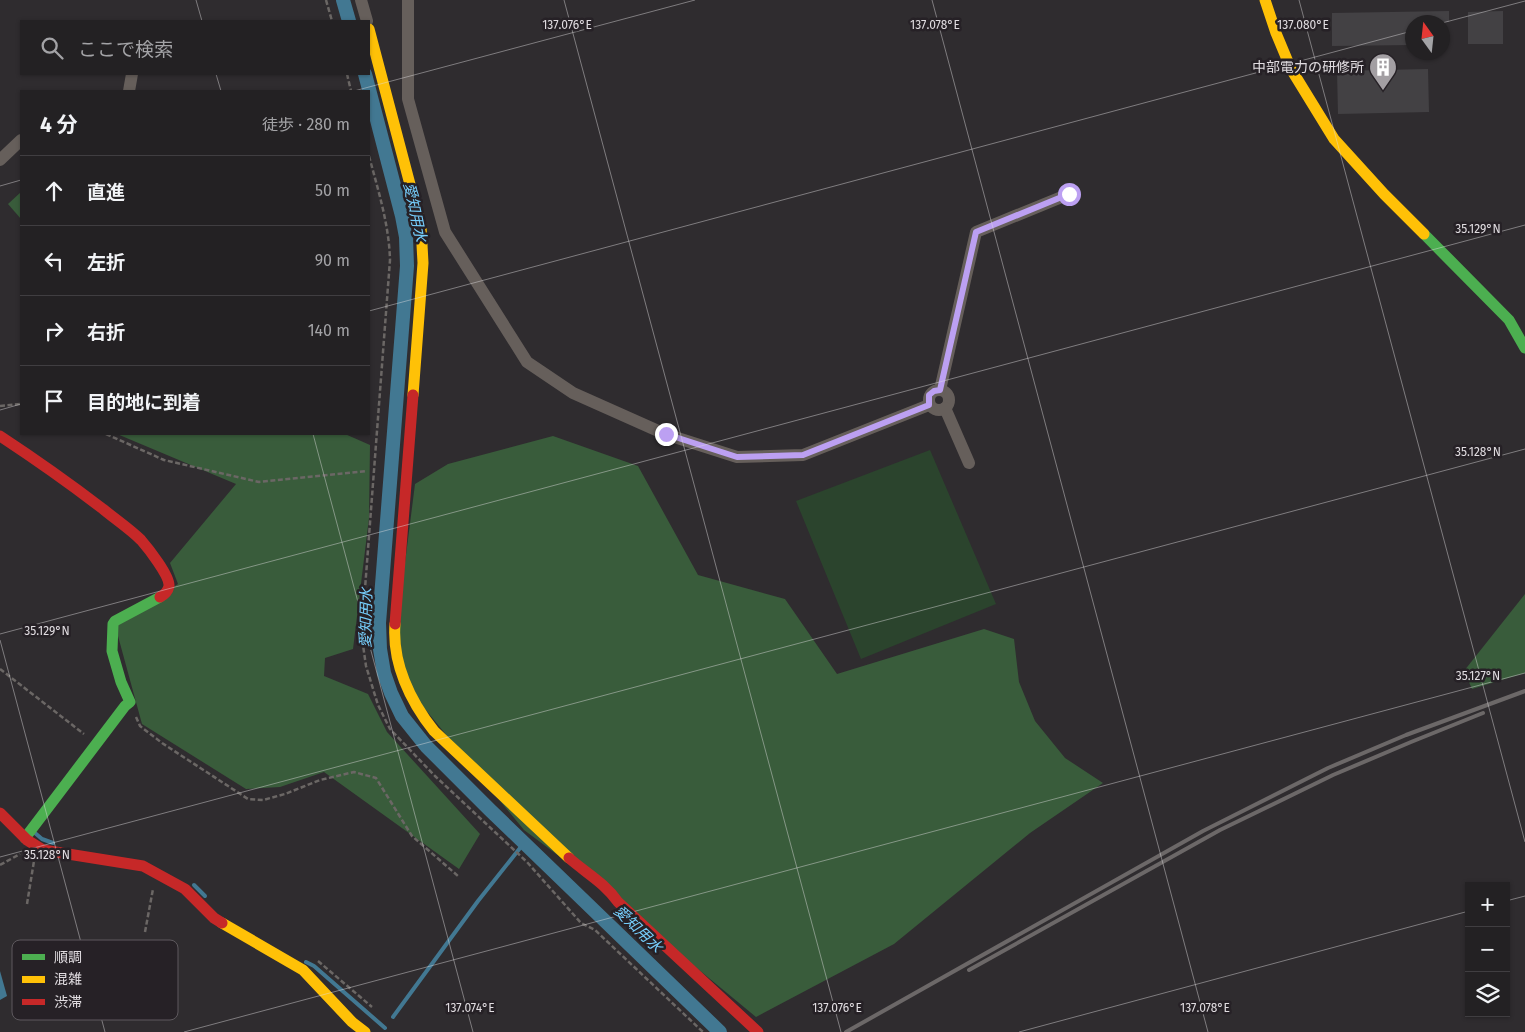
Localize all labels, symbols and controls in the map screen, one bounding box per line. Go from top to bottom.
north arrow [1405,15,1450,60]
text: 137.076°E [542,18,592,32]
text: 137.078°E [910,18,960,32]
text: 137.080°E [1277,18,1329,32]
search box [20,20,370,75]
icon: search [38,34,66,62]
text: ここで検索 [78,38,173,61]
building icon: 中部電力の研修所 [1368,52,1398,91]
place label: 中部電力の研修所 [1252,59,1364,76]
text: 4 分 [40,112,78,138]
text: 徒歩 · 280 m [262,115,350,134]
icon: ahead [40,177,68,205]
text: 直進 [87,181,125,204]
text: 50 m [315,181,350,200]
water label: 愛知用水 [400,181,430,245]
route start [1058,183,1081,206]
text: 35.129°N [1455,222,1501,236]
icon: left [40,247,68,275]
text: 左折 [87,251,125,274]
text: 90 m [315,251,350,270]
icon: right [40,317,68,345]
text: 右折 [87,321,125,344]
text: 140 m [308,321,350,340]
icon: arrive [40,387,68,415]
text: 目的地に到着 [87,391,201,414]
route end [655,423,678,446]
text: 35.128°N [1455,445,1501,459]
water label: 愛知用水 [356,586,376,648]
text: 35.129°N [24,624,70,638]
text: 35.127°N [1456,669,1500,683]
text: 35.128°N [24,848,70,862]
map controls [1465,882,1510,1017]
button: + [1465,882,1510,927]
water label: 愛知用水 [610,902,667,958]
button: − [1465,927,1510,972]
legend [12,940,178,1020]
text: 順調 [54,949,82,966]
text: 混雑 [54,971,82,988]
button: layers [1465,972,1510,1017]
text: 渋滞 [54,994,82,1011]
text: 137.074°E [445,1001,495,1015]
text: 137.076°E [812,1001,862,1015]
text: 137.078°E [1180,1001,1230,1015]

